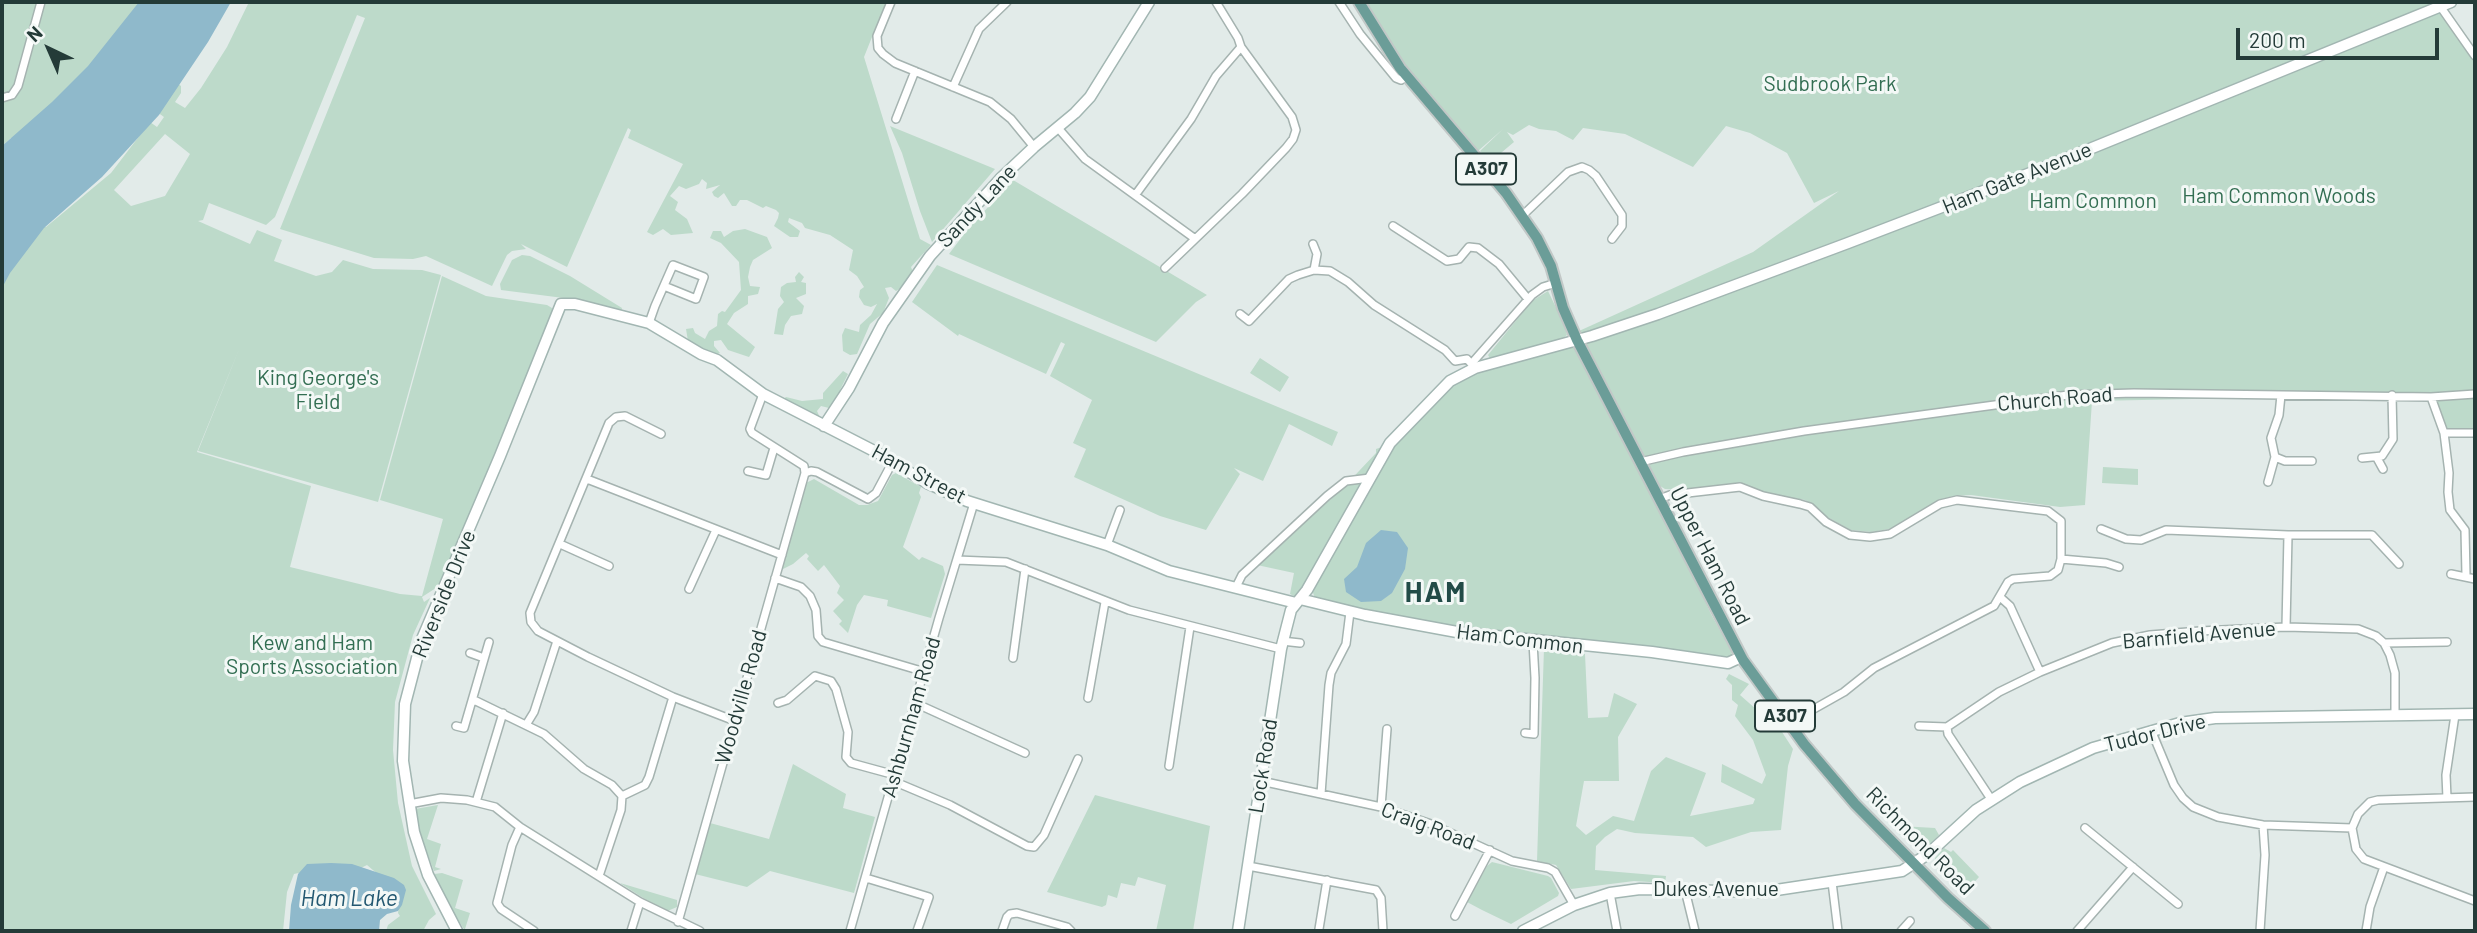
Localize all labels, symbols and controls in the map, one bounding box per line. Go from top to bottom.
north arrow [14,14,84,84]
scale bar [2239,14,2442,58]
text: N [22,21,47,46]
text: 200 m [2249,27,2306,52]
park label: Sudbrook Park [1764,71,1896,97]
street label: Ham Gate Avenue [1939,137,2095,219]
road number: A307 [1456,154,1516,184]
street label: Sandy Lane [932,159,1022,253]
park label: Ham Common Woods [2182,183,2376,209]
park label: Ham Common [2029,188,2157,214]
park label: King George's Field [257,365,379,415]
street label: Church Road [1996,381,2114,417]
street label: Ham Street [867,439,971,509]
street label: Upper Ham Road [1664,482,1756,630]
street label: Riverside Drive [407,526,481,662]
district label: HAM [1405,576,1467,610]
street label: Barnfield Avenue [2121,616,2277,654]
street label: Ham Common [1455,619,1585,659]
street label: Woodville Road [710,627,772,767]
park label: Kew and Ham Sports Association [226,630,398,680]
street label: Ashburnham Road [876,634,946,800]
road number: A307 [1755,701,1815,732]
street label: Tudor Drive [2102,708,2208,758]
street label: Lock Road [1243,717,1283,815]
street label: Richmond Road [1861,782,1979,900]
street label: Craig Road [1378,797,1478,855]
street label: Dukes Avenue [1653,876,1779,902]
water label: Ham Lake [300,884,398,912]

